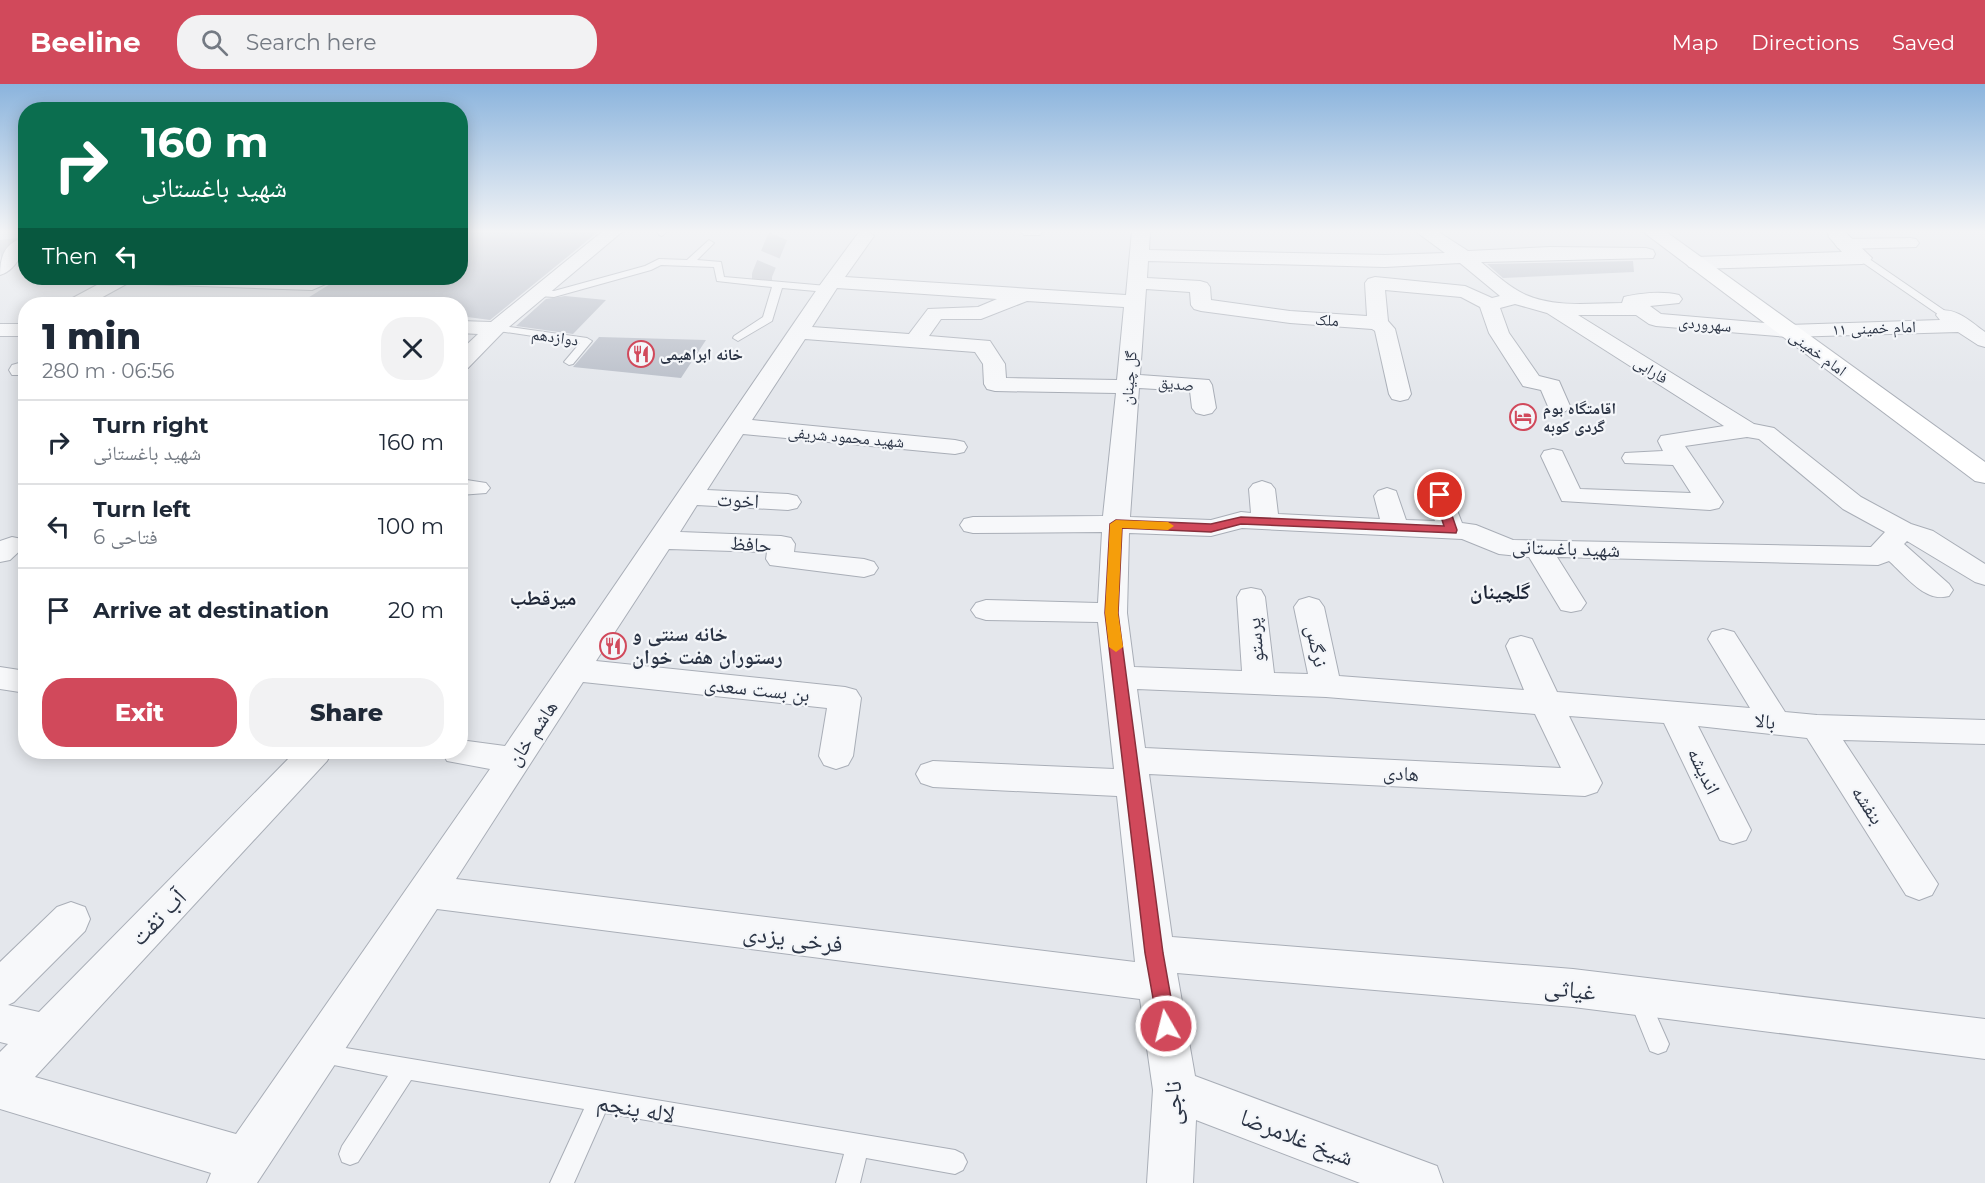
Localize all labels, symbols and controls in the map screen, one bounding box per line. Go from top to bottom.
search box [177,15,597,69]
text: Beeline [30,25,141,59]
icon: search [198,26,231,59]
text: Search here [246,29,377,56]
text: Map [1672,30,1718,55]
text: Directions [1751,30,1859,55]
text: Saved [1892,30,1955,55]
text: 160 m [141,116,269,168]
icon: right [42,126,120,204]
text: شهید باغستانی [141,171,287,204]
icon: left [110,240,143,273]
text: Then [42,243,98,270]
street label: ملک [1315,310,1339,330]
street label: سهروردی [1678,312,1732,337]
text: 1 min [42,314,141,358]
button: close [381,317,444,380]
street label: امام خمینی ۱۱ [1832,317,1916,340]
street label: دوازدهم [530,324,580,351]
street label: امام خمینی [1785,326,1850,381]
restaurant icon: خانه ابراهیمی [626,339,656,369]
place label: خانه ابراهیمی [660,345,743,364]
street label: گل چینان [1117,350,1142,406]
street label: فارابی [1630,352,1671,388]
text: 280 m · 06:56 [42,359,175,383]
street label: صدیق [1157,373,1195,396]
place label: اقامتگاه بوم گردی کوبه [1543,399,1616,436]
hotel icon: اقامتگاه بوم گردی کوبه [1508,402,1538,432]
text: Turn right [93,412,208,439]
street label: شهید محمود شریفی [787,422,905,453]
icon: right [42,426,75,459]
text: 160 m [379,429,444,456]
text: شهید باغستانی [93,441,201,465]
pin [1414,469,1465,520]
icon: arrive [1423,478,1456,511]
street label: اخوت [716,487,760,513]
text: Turn left [93,496,191,523]
icon: left [42,510,75,543]
text: 100 m [378,513,444,540]
text: فتاحی 6 [93,525,158,549]
street label: حافظ [729,531,773,557]
street label: شهید باغستانی [1512,534,1620,562]
district label: گلچینان [1470,579,1530,604]
district label: میرقطب [510,585,576,610]
icon: arrive [42,594,75,627]
text: Arrive at destination [93,597,329,624]
text: 20 m [388,597,444,624]
street label: پرستو [1241,617,1269,663]
place label: خانه سنتی و رستوران هفت خوان [632,622,783,669]
street label: نرگس [1301,623,1333,669]
restaurant icon: خانه سنتی و رستوران هفت خوان [598,631,628,661]
street label: بن بست سعدی [703,672,811,706]
button: Exit [42,678,237,747]
button: Share [249,678,444,747]
street label: هاشم خان [501,696,564,771]
street label: بالا [1753,708,1777,734]
street label: اندیشه [1682,744,1726,798]
street label: هادی [1382,760,1420,786]
street label: بنفشه [1847,781,1889,829]
street label: آب تفت [124,882,193,951]
street label: فرخی یزدی [741,917,845,959]
street label: غیاثی [1543,972,1597,1006]
position arrow [1134,994,1198,1058]
street label: ناجی [1158,1081,1187,1125]
street label: لاله پنجم [594,1087,677,1131]
street label: شیخ غلامرضا [1236,1102,1358,1173]

